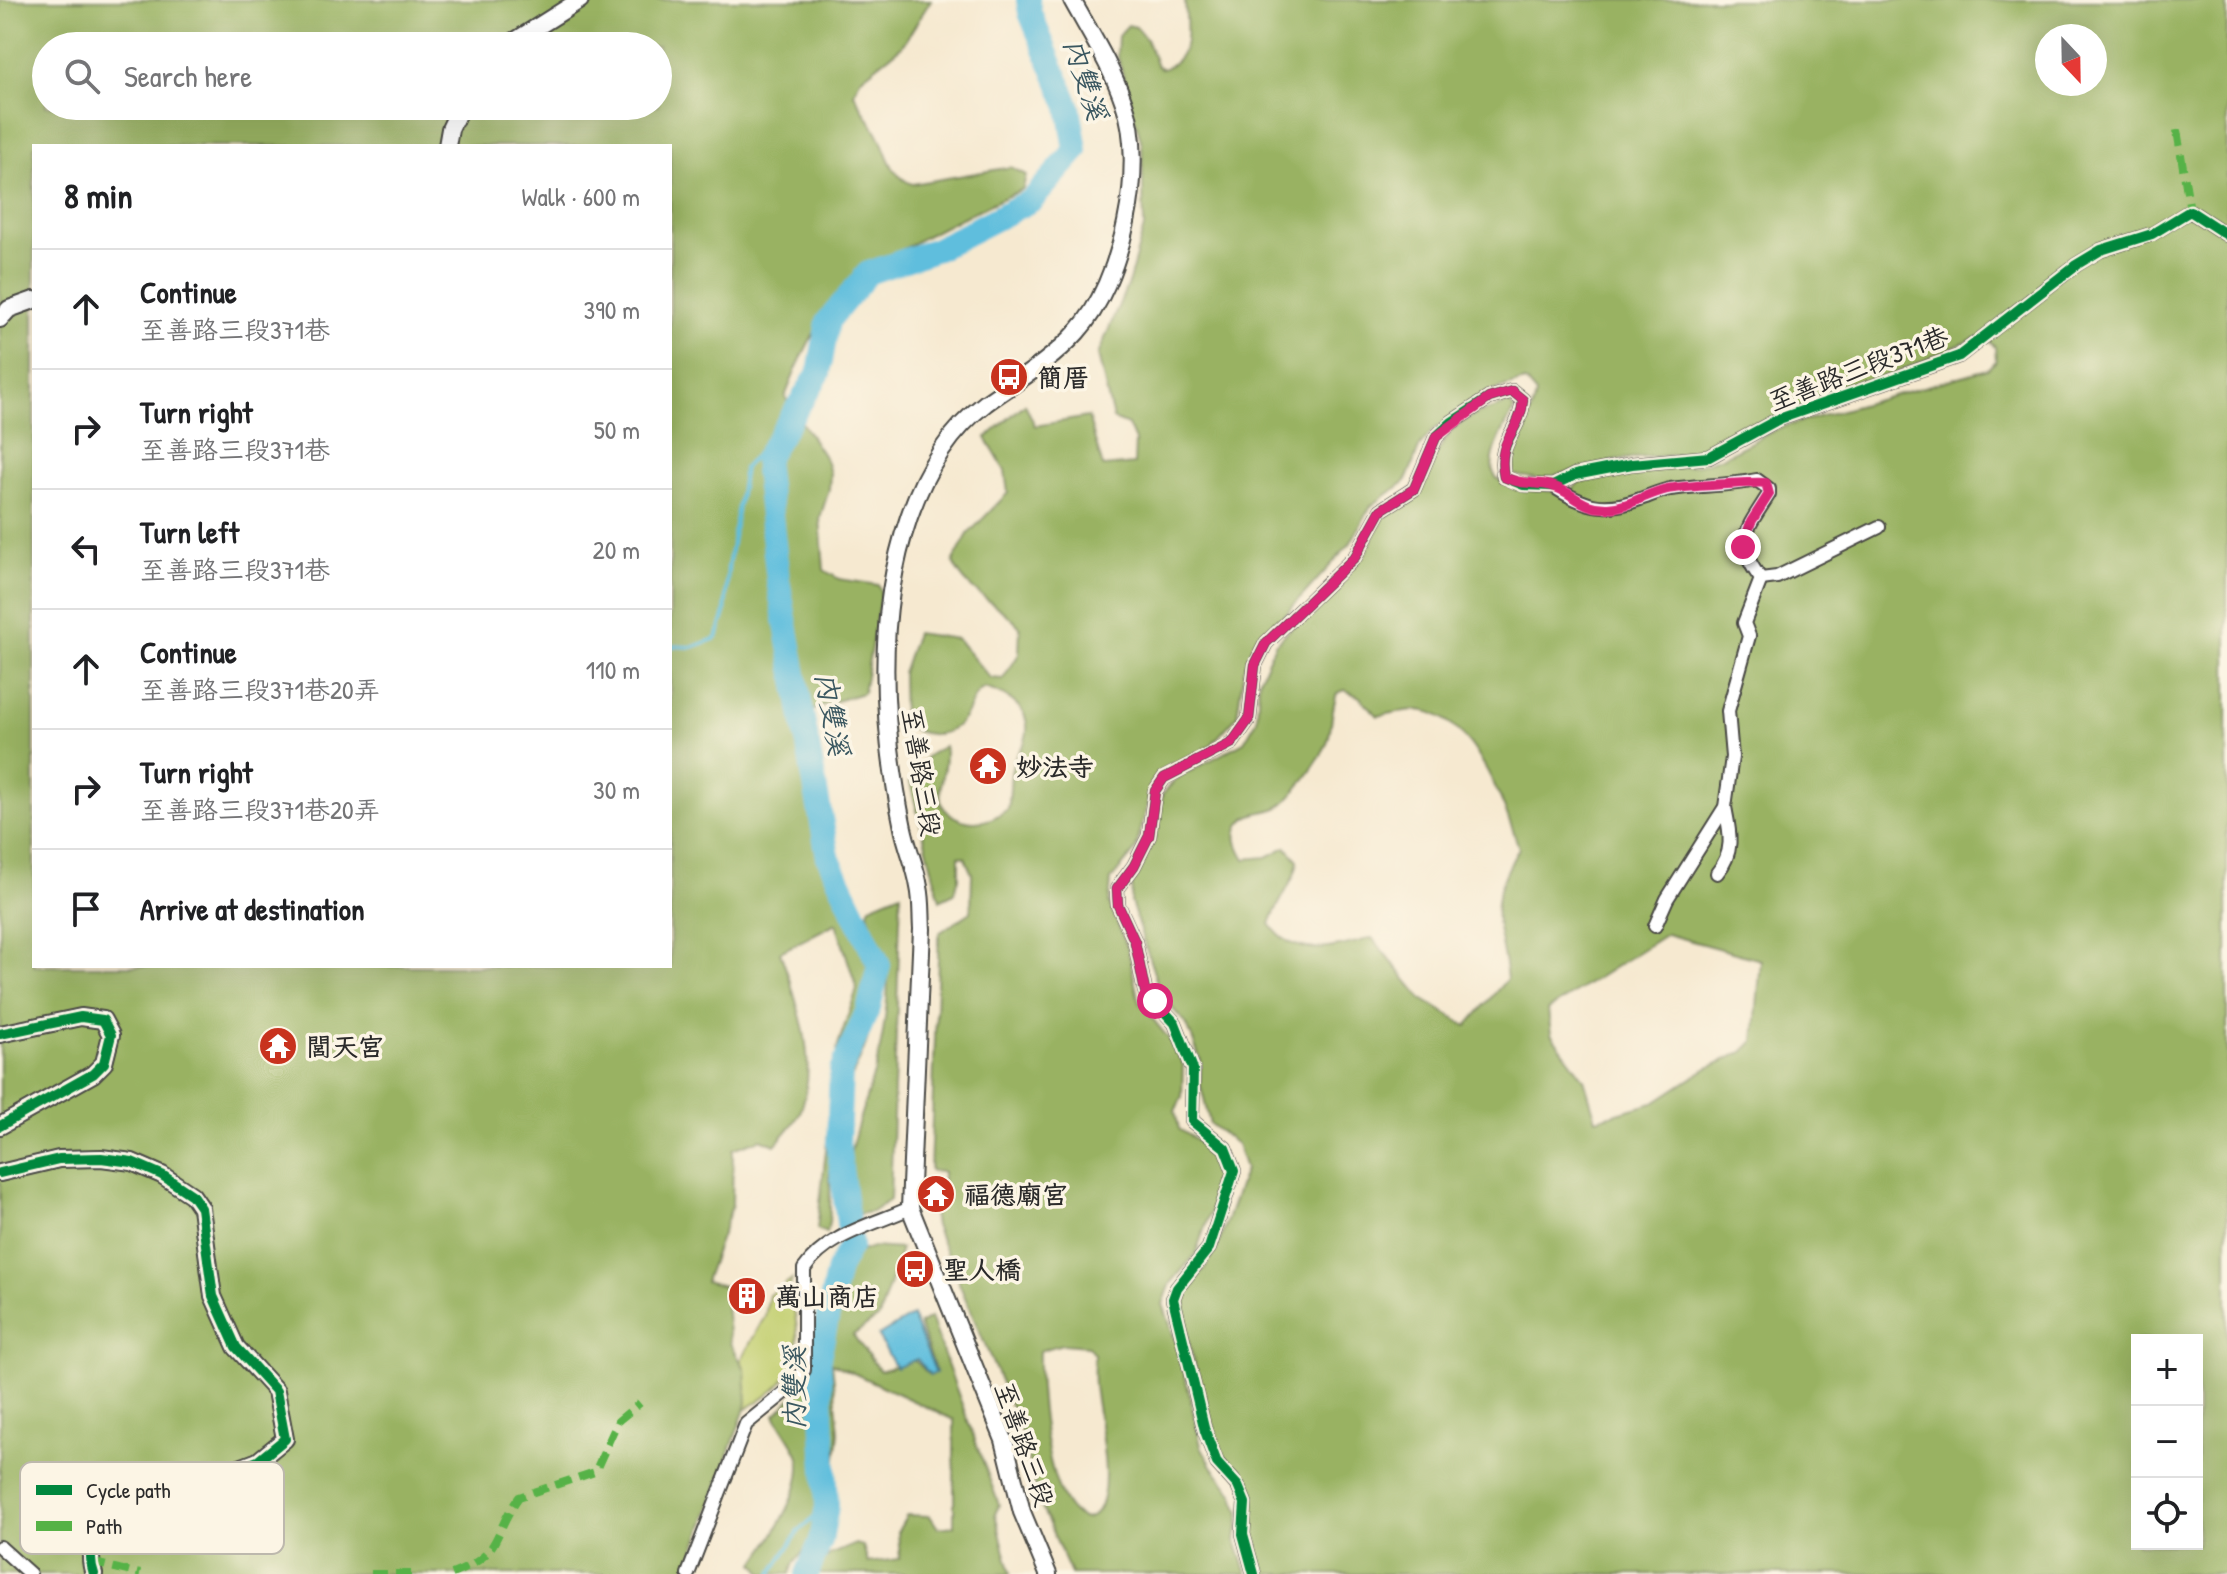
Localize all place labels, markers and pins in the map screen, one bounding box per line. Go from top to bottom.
bus stop icon: 簡厝 [988,356,1030,398]
place label: 簡厝 [1037,360,1089,395]
temple icon: 妙法寺 [967,745,1009,787]
place label: 妙法寺 [1016,749,1094,784]
temple icon: 閭天宮 [257,1025,299,1067]
place label: 閭天宮 [306,1029,384,1064]
temple icon: 福德廟宮 [915,1173,957,1215]
place label: 福德廟宮 [964,1177,1068,1212]
bus stop icon: 聖人橋 [894,1248,936,1290]
place label: 聖人橋 [943,1252,1021,1287]
building icon: 萬山商店 [726,1275,768,1317]
place label: 萬山商店 [775,1279,879,1314]

